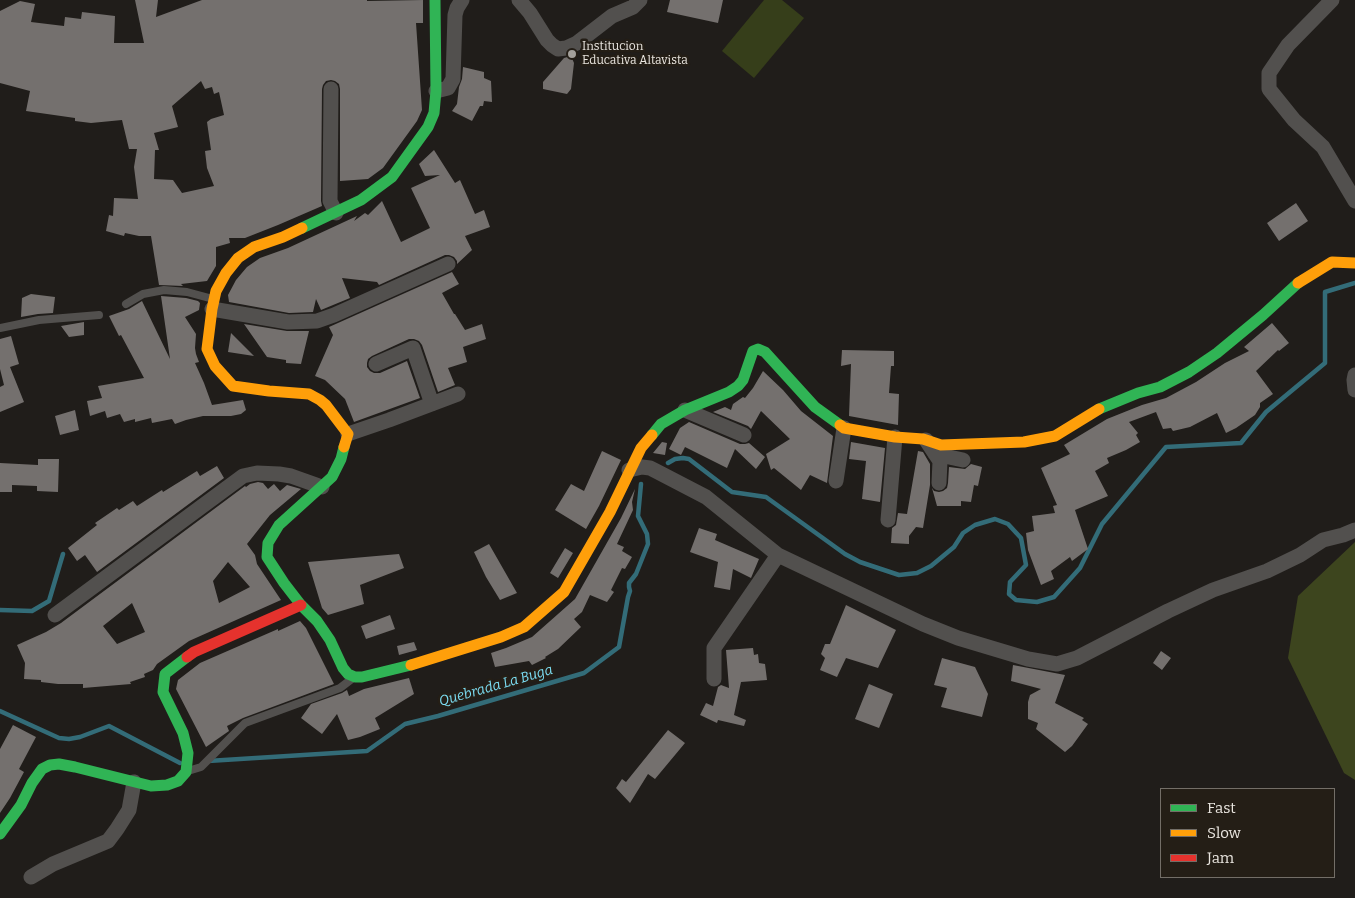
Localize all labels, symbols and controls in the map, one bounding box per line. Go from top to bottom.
place label: Institucion Educativa Altavista [582,40,688,68]
marker: Institucion Educativa Altavista [566,48,578,60]
water label: Quebrada La Buga [437,662,555,710]
legend [1160,788,1335,878]
text: Fast [1207,799,1236,817]
text: Slow [1207,824,1241,842]
text: Jam [1207,849,1234,867]

